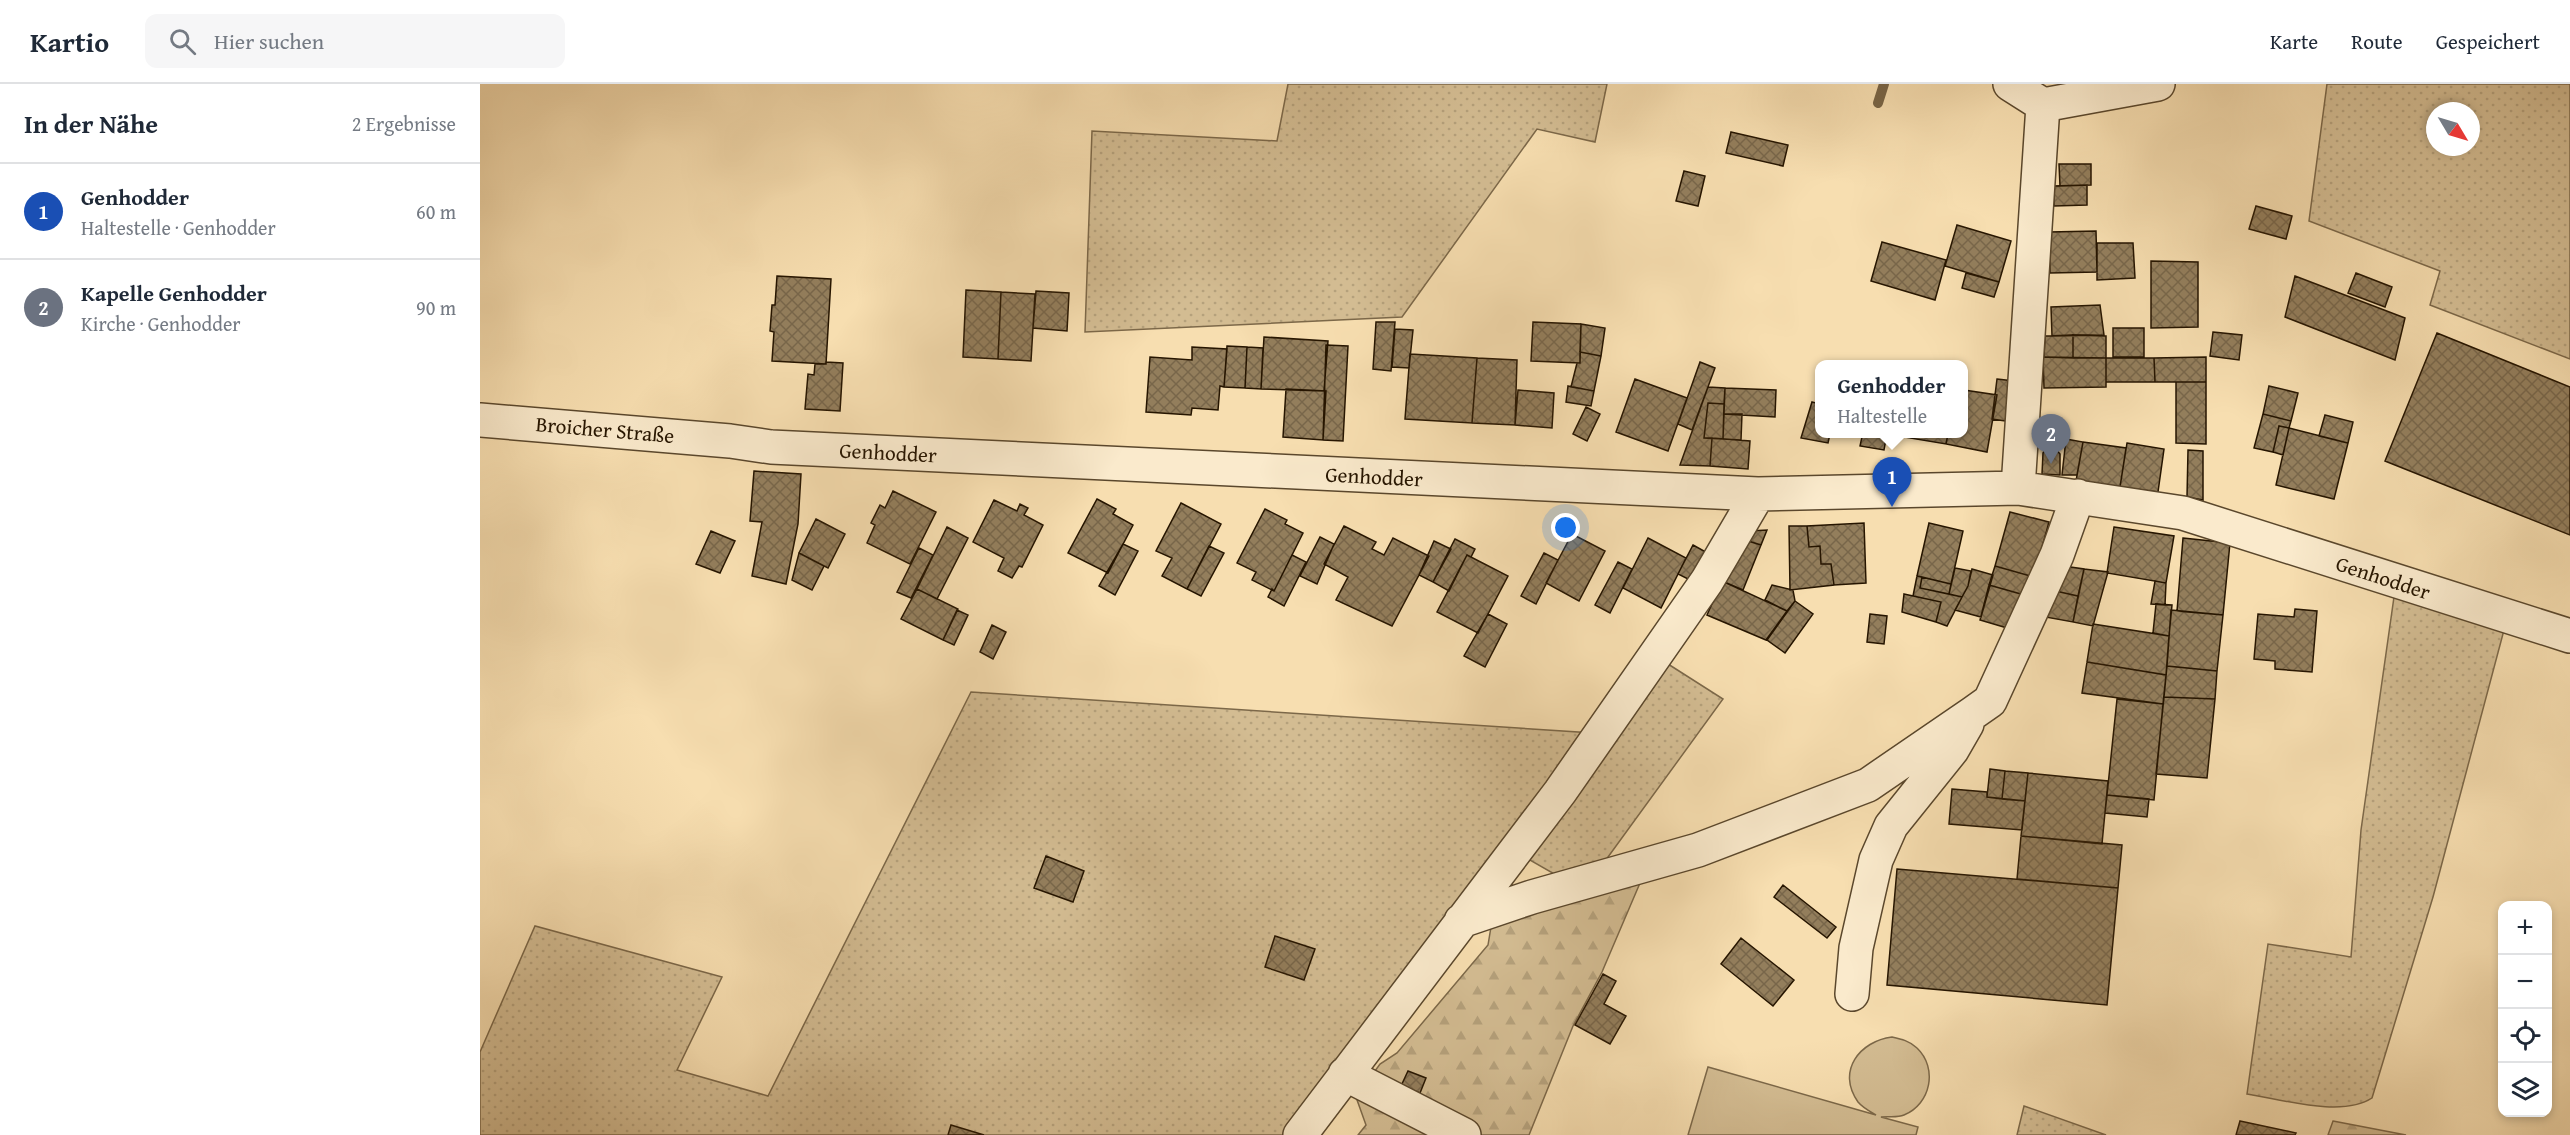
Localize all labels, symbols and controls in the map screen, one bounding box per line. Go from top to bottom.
search box [145,14,565,68]
text: Kartio [30,21,109,62]
icon: search [166,25,199,58]
text: Hier suchen [214,25,324,57]
text: Karte [2270,26,2318,57]
text: Route [2351,26,2403,57]
text: Gespeichert [2436,26,2540,57]
north arrow [2426,102,2480,156]
text: In der Nähe [24,104,158,143]
text: 2 Ergebnisse [352,109,456,138]
text: Genhodder [81,181,189,213]
text: 1 [38,197,49,226]
text: 60 m [416,197,456,226]
text: Haltestelle · Genhodder [81,213,276,242]
text: Kapelle Genhodder [81,277,267,309]
text: 2 [38,293,49,322]
text: 90 m [416,293,456,322]
text: Kirche · Genhodder [81,309,241,338]
popup [1815,360,1968,438]
text: Genhodder [1837,369,1946,401]
text: Haltestelle [1837,401,1927,430]
street label: Broicher Straße [534,408,676,451]
pin: 2 [2032,414,2070,464]
street label: Genhodder [839,434,938,471]
street label: Genhodder [1325,458,1424,495]
pin: 1 [1872,458,1912,507]
your location [1551,513,1580,542]
street label: Genhodder [2332,548,2435,607]
map controls [2498,901,2552,1117]
button: + [2498,901,2552,955]
button: − [2498,955,2552,1009]
button: locate [2498,1009,2552,1063]
button: layers [2498,1063,2552,1117]

